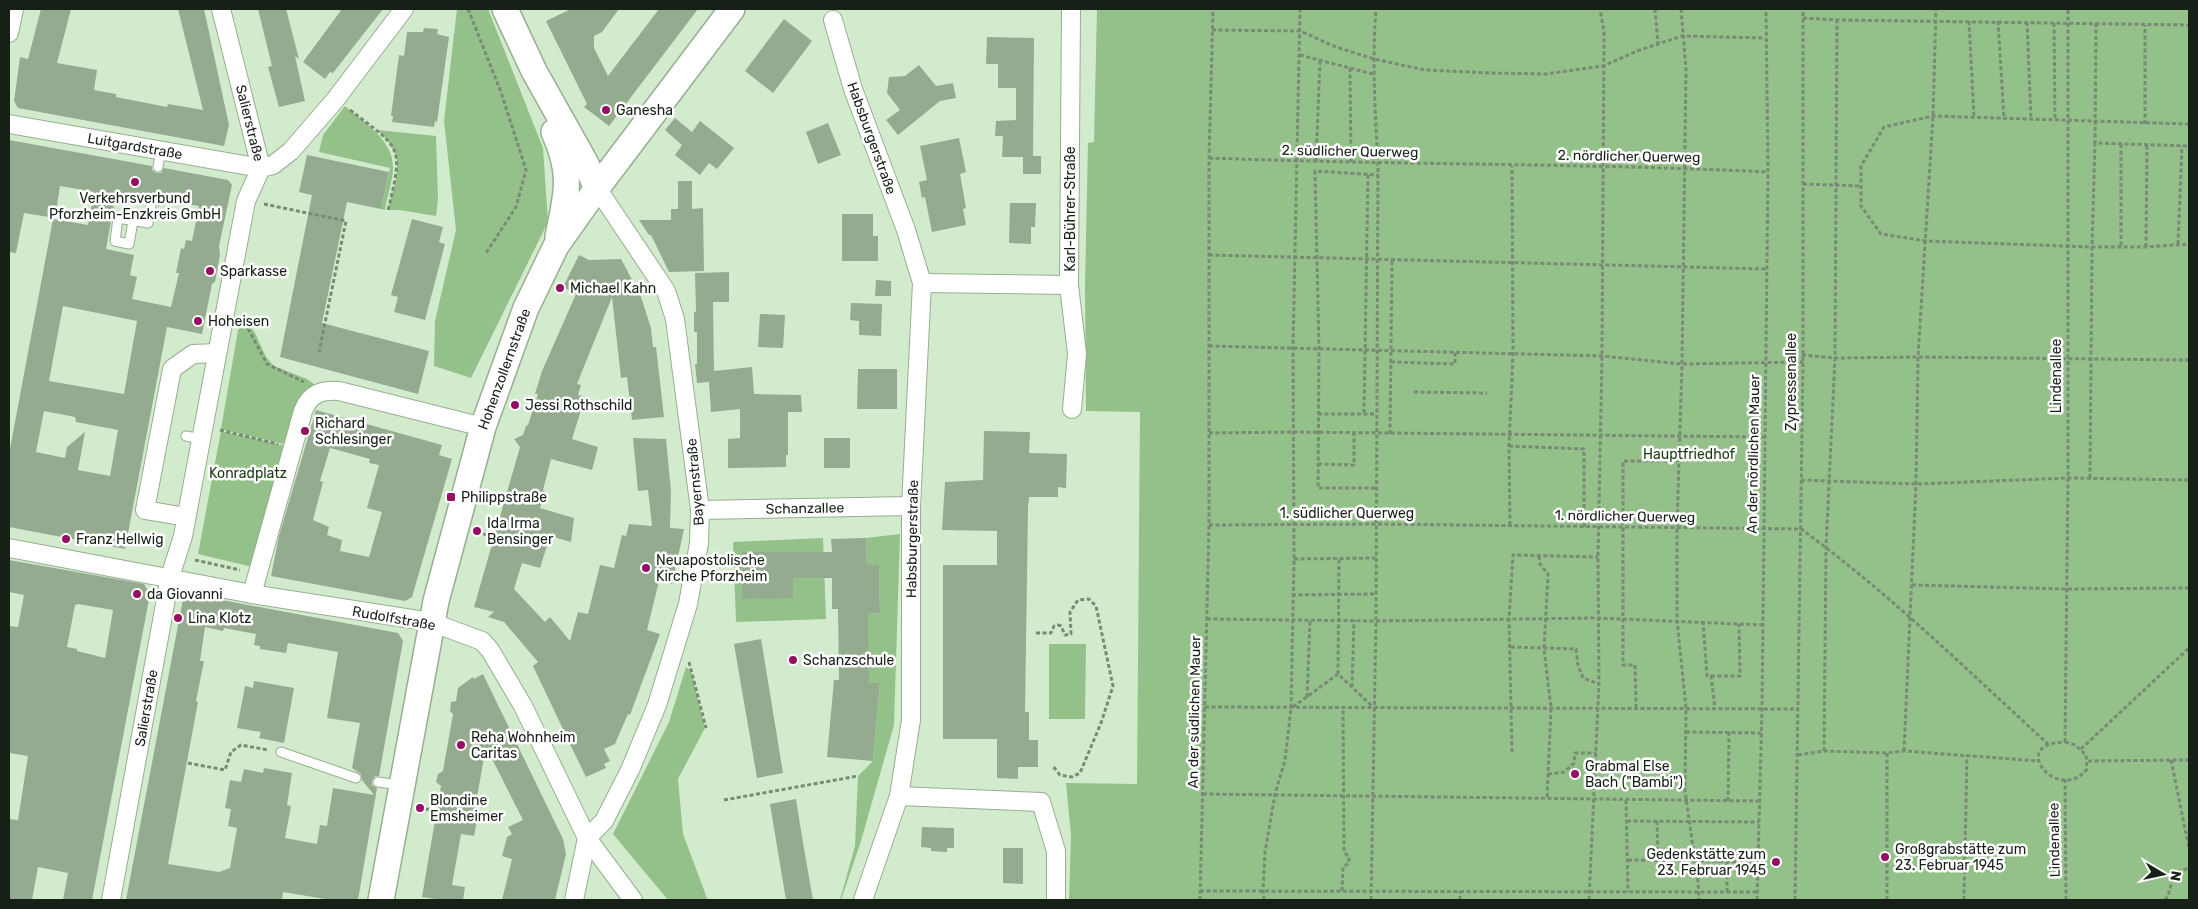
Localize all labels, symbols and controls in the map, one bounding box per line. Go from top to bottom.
street label: Habsburgerstraße [843,80,900,197]
street label: Salierstraße [232,83,267,163]
place label: Ganesha [616,102,673,119]
marker: Ganesha [600,104,612,116]
street label: Luitgardstraße [86,130,184,163]
street label: 2. südlicher Querweg [1282,142,1418,161]
street label: Karl-Bührer-Straße [1062,146,1079,272]
street label: 2. nördlicher Querweg [1557,147,1701,166]
marker: Verkehrsverbund Pforzheim-Enzkreis GmbH [129,176,141,188]
place label: Verkehrsverbund Pforzheim-Enzkreis GmbH [49,190,221,223]
place label: Sparkasse [220,263,287,280]
marker: Sparkasse [204,265,216,277]
place label: Michael Kahn [570,280,656,297]
marker: Michael Kahn [554,282,566,294]
street label: Hohenzollernstraße [475,306,534,432]
place label: Hoheisen [208,313,269,330]
marker: Hoheisen [192,315,204,327]
street label: Zypressenallee [1783,333,1800,431]
street label: Lindenallee [2048,339,2065,413]
street label: An der nördlichen Mauer [1744,374,1763,534]
place label: Jessi Rothschild [525,397,632,414]
marker: Jessi Rothschild [509,399,521,411]
place label: Richard Schlesinger [315,415,392,448]
marker: Richard Schlesinger [299,425,311,437]
street label: Bayernstraße [683,437,708,526]
park label: Hauptfriedhof [1643,446,1736,463]
park label: Konradplatz [209,465,287,482]
street label: Habsburgerstraße [903,480,922,598]
place label: Philippstraße [461,489,547,506]
marker: Philippstraße [445,491,457,503]
street label: Schanzallee [766,499,845,518]
street label: 1. südlicher Querweg [1280,505,1414,522]
street label: 1. nördlicher Querweg [1555,507,1695,526]
place label: Ida Irma Bensinger [487,515,554,548]
marker: Ida Irma Bensinger [471,525,483,537]
place label: Franz Hellwig [76,531,164,548]
marker: Franz Hellwig [60,533,72,545]
place label: Neuapostolische Kirche Pforzheim [656,552,767,585]
marker: Neuapostolische Kirche Pforzheim [640,562,652,574]
place label: da Giovanni [147,586,223,603]
marker: da Giovanni [131,588,143,600]
street label: Rudolfstraße [351,603,437,634]
place label: Lina Klotz [188,610,251,627]
marker: Lina Klotz [172,612,184,624]
street label: An der südlichen Mauer [1185,635,1204,789]
place label: Schanzschule [803,652,895,669]
marker: Schanzschule [787,654,799,666]
street label: Salierstraße [131,668,162,748]
place label: Reha Wohnheim Caritas [471,729,576,762]
marker: Reha Wohnheim Caritas [455,739,467,751]
place label: Grabmal Else Bach ("Bambi") [1585,758,1683,791]
marker: Grabmal Else Bach ("Bambi") [1569,768,1581,780]
place label: Blondine Emsheimer [430,792,504,825]
marker: Blondine Emsheimer [414,802,426,814]
street label: Lindenallee [2045,802,2064,877]
place label: Großgrabstätte zum 23. Februar 1945 [1895,841,2026,874]
place label: Gedenkstätte zum 23. Februar 1945 [1646,846,1766,879]
north arrow [2138,849,2188,899]
marker: Großgrabstätte zum 23. Februar 1945 [1879,851,1891,863]
marker: Gedenkstätte zum 23. Februar 1945 [1770,856,1782,868]
text: N [2166,870,2185,882]

